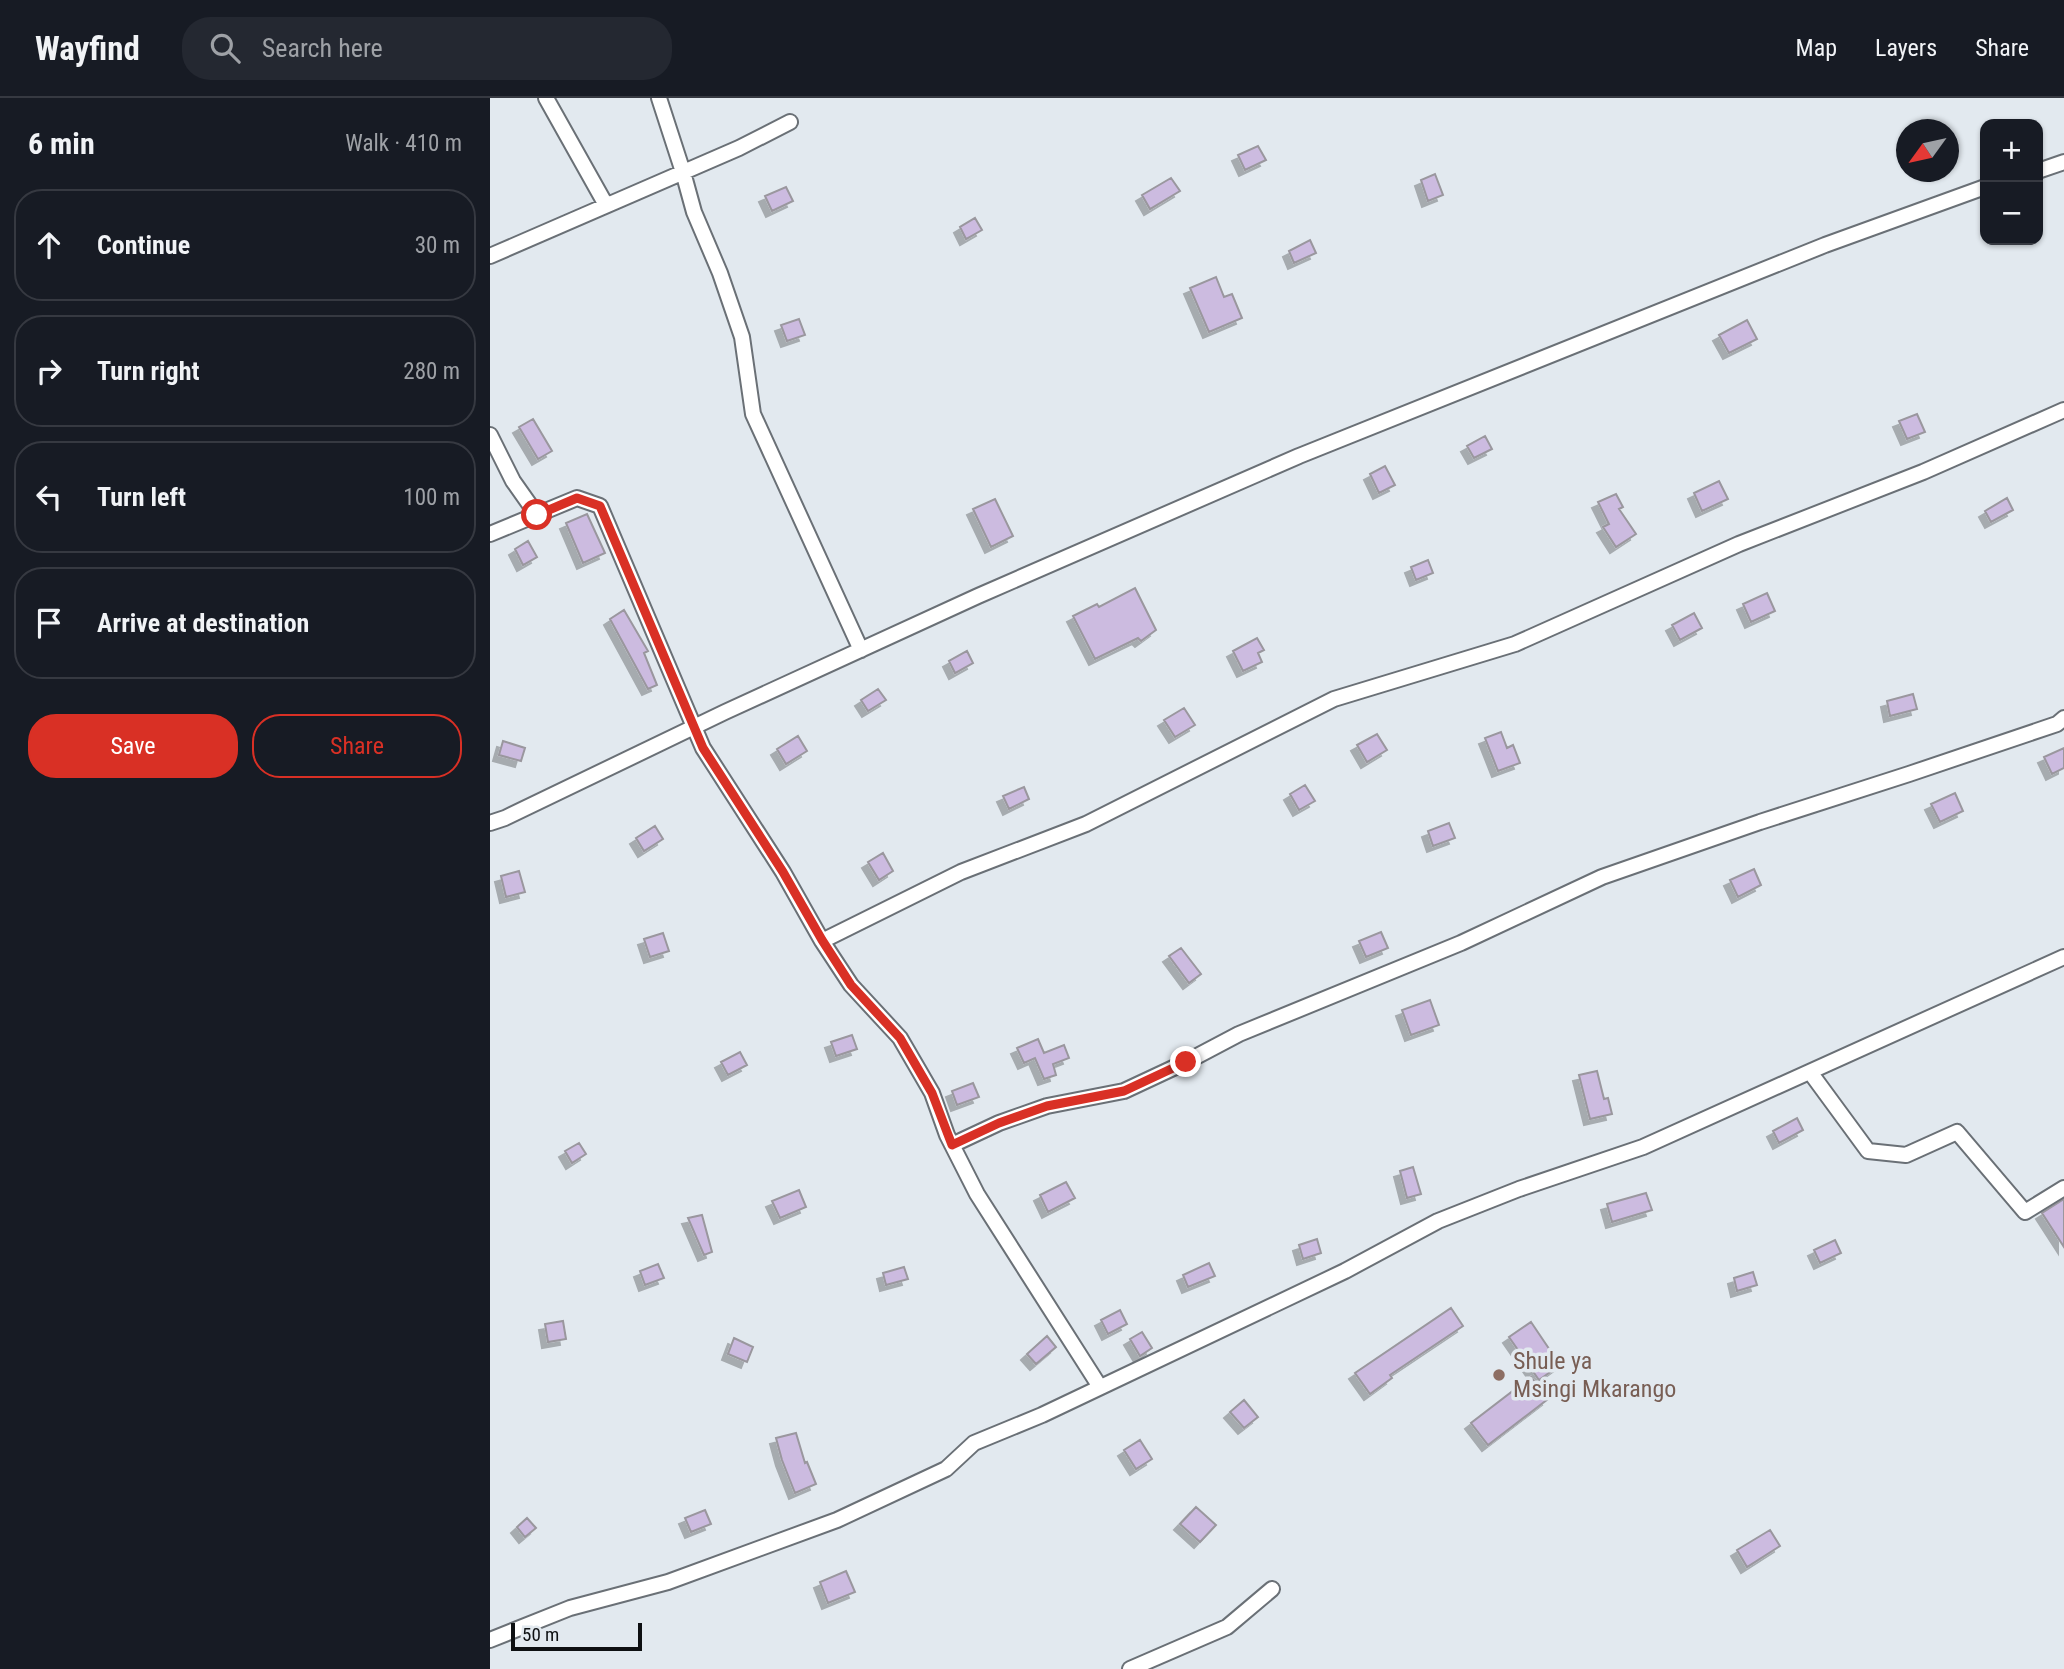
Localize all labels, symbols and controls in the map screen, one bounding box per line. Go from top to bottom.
search box [182,17,672,80]
text: Wayfind [35,29,140,68]
icon: search [206,29,244,67]
text: Search here [262,33,383,63]
text: Map [1796,34,1837,62]
text: Layers [1875,34,1937,62]
text: Share [1975,34,2029,62]
north arrow [1896,119,1959,182]
map controls [1980,119,2043,245]
button: + [1980,119,2043,182]
text: 6 min [28,126,95,161]
text: Walk · 410 m [345,130,462,157]
button: − [1980,182,2043,245]
icon: ahead [30,226,68,264]
text: Continue [97,230,190,260]
text: 30 m [415,232,460,259]
icon: right [30,352,68,390]
text: Turn right [97,356,199,386]
text: 280 m [403,358,460,385]
icon: left [30,478,68,516]
text: Turn left [97,482,186,512]
text: 100 m [403,484,460,511]
route start [521,499,552,530]
icon: arrive [30,604,68,642]
text: Arrive at destination [97,608,309,638]
button: Save [28,714,238,778]
button: Share [252,714,462,778]
route end [1170,1046,1201,1077]
place label: Shule ya Msingi Mkarango [1513,1347,1676,1403]
marker: Shule ya Msingi Mkarango [1491,1367,1507,1383]
scale bar [511,1620,642,1652]
text: 50 m [522,1623,559,1646]

